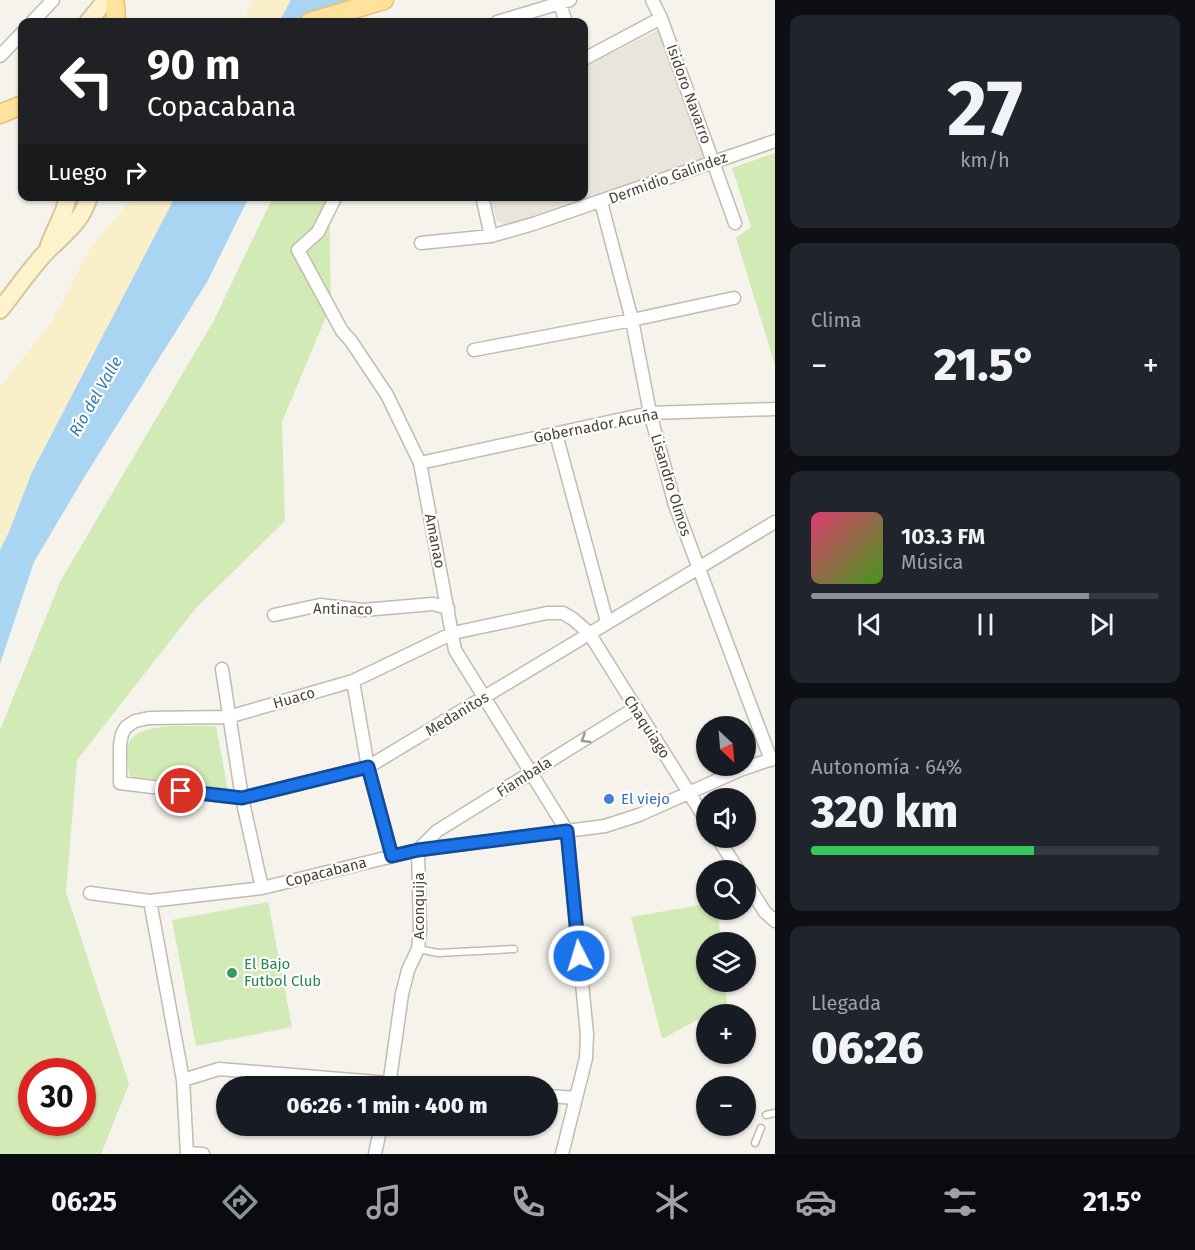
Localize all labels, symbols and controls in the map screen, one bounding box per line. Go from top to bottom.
text: 90 m [147,40,241,90]
icon: left [48,42,126,120]
street label: Isidoro Navarro [663,42,715,146]
text: 27 [947,62,1023,156]
text: Copacabana [147,91,296,123]
street label: Dermidio Galíndez [606,148,730,208]
text: km/h [960,148,1010,172]
icon: right [119,156,152,189]
text: Luego [48,159,107,186]
text: Clima [811,308,862,332]
text: 21.5° [934,338,1036,392]
text: − [811,346,828,386]
text: + [1143,346,1159,386]
water label: Río del Valle [65,353,126,439]
street label: Gobernador Acuña [532,405,660,447]
street label: Lisandro Olmos [647,432,695,538]
street label: Amanao [421,512,449,570]
text: 103.3 FM [901,523,985,550]
text: Música [901,550,963,574]
street label: Antinaco [313,599,373,619]
icon: previous [853,608,886,641]
icon: pause [969,608,1002,641]
icon: next [1085,608,1118,641]
street label: Huaco [271,683,317,713]
street label: Medanitos [422,688,492,740]
street label: Chaquiago [620,692,674,762]
north arrow [696,716,756,776]
map controls [696,716,756,1136]
one-way arrow [581,732,591,744]
street label: Fiambala [493,753,555,801]
text: Autonomía · 64% [811,755,962,779]
pin [155,765,206,816]
icon: arrive [164,774,197,807]
text: 320 km [811,785,958,839]
button: sound [696,788,756,848]
place label: El viejo [621,790,670,808]
marker: El viejo [602,792,616,806]
street label: Copacabana [284,853,368,891]
button: search [696,860,756,920]
street label: Aconquija [410,872,428,940]
position arrow [547,924,611,988]
button: layers [696,932,756,992]
place label: El Bajo Futbol Club [244,955,321,990]
marker: El Bajo Futbol Club [225,966,239,980]
text: Llegada [811,991,881,1015]
button: + [696,1004,756,1064]
text: 06:26 [811,1021,924,1075]
speed limit sign: 30 [18,1058,96,1136]
button: − [696,1076,756,1136]
text: 06:26 · 1 min · 400 m [287,1092,487,1119]
icon: directions [219,1181,261,1223]
icon: music [363,1181,405,1223]
icon: phone [507,1181,549,1223]
icon: climate [651,1181,693,1223]
icon: car [795,1181,837,1223]
icon: filters [939,1181,981,1223]
text: 06:25 [51,1186,117,1218]
text: 21.5° [1083,1186,1144,1218]

